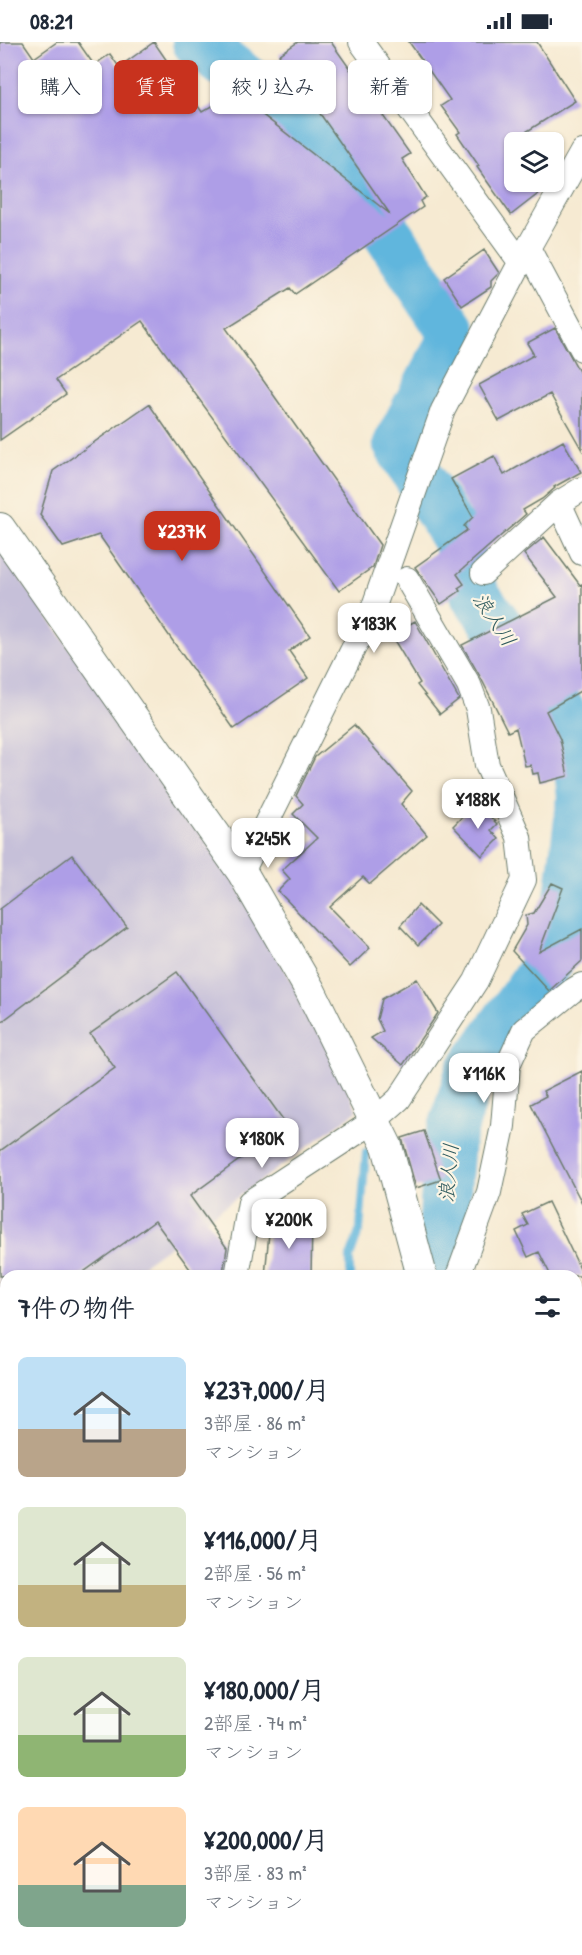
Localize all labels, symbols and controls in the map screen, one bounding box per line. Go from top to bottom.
text: 08:21 [30,6,73,36]
chip: 購入 [18,60,102,114]
chip: 賃貸 [114,60,198,114]
chip: 絞り込み [210,60,336,114]
chip: 新着 [348,60,432,114]
map controls [504,132,564,192]
button: layers [504,132,564,192]
pin: ¥237K [140,511,224,562]
text: ¥237K [158,517,206,544]
water label: 浪人川 [467,587,523,651]
pin: ¥183K [332,603,416,654]
text: ¥183K [352,609,396,636]
pin: ¥188K [436,779,520,830]
text: ¥188K [456,785,500,812]
pin: ¥245K [226,818,310,869]
text: ¥245K [245,824,291,851]
pin: ¥116K [442,1053,526,1104]
text: ¥116K [463,1059,505,1086]
pin: ¥180K [220,1118,304,1169]
text: ¥180K [240,1124,284,1151]
water label: 浪人川 [432,1142,464,1204]
pin: ¥200K [247,1199,331,1250]
text: ¥200K [265,1205,313,1232]
text: 7件の物件 [18,1290,135,1325]
icon: filters [531,1290,564,1323]
text: ¥237,000/月 [204,1372,330,1407]
icon: home [66,1381,138,1453]
text: 3部屋 · 86 m² [204,1409,306,1436]
text: マンション [204,1438,303,1465]
text: ¥116,000/月 [204,1522,323,1557]
icon: home [66,1531,138,1603]
text: 2部屋 · 56 m² [204,1559,306,1586]
text: マンション [204,1588,303,1615]
text: ¥180,000/月 [204,1672,326,1707]
icon: home [66,1681,138,1753]
text: 2部屋 · 74 m² [204,1709,307,1736]
text: マンション [204,1738,303,1765]
text: ¥200,000/月 [204,1822,329,1857]
icon: home [66,1831,138,1903]
text: 3部屋 · 83 m² [204,1859,307,1886]
text: マンション [204,1888,303,1915]

